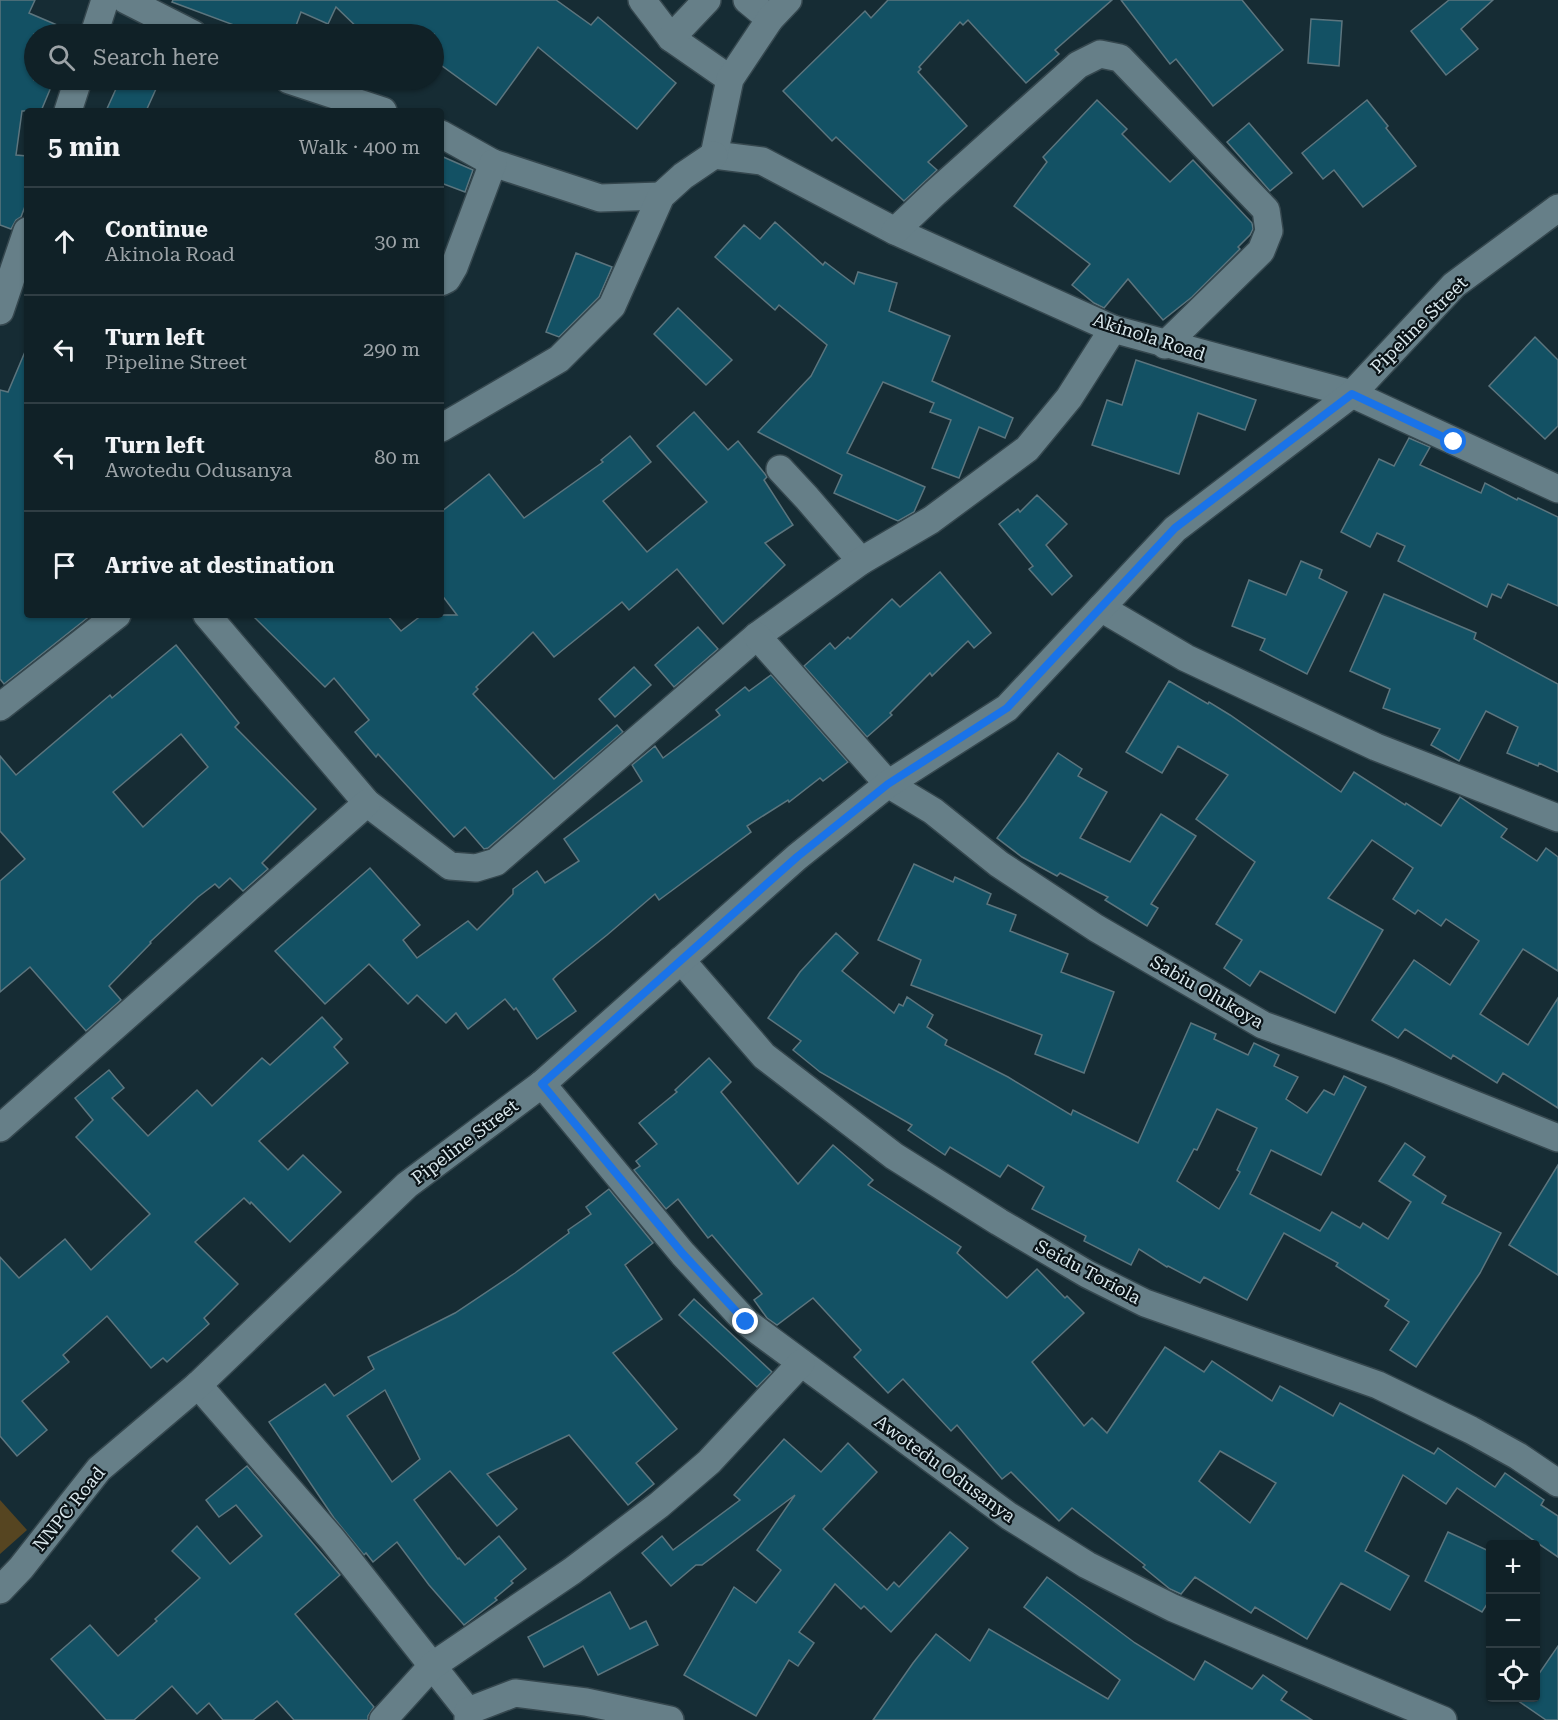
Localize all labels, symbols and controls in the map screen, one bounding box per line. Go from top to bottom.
search box [24,24,444,90]
icon: search [45,41,78,74]
text: Search here [93,45,219,70]
text: 5 min [48,132,120,162]
text: Walk · 400 m [299,135,420,159]
text: Continue [105,217,208,242]
icon: ahead [48,225,81,258]
text: 30 m [374,229,420,253]
text: Akinola Road [105,242,235,266]
street label: Pipeline Street [1366,272,1471,377]
street label: Akinola Road [1090,308,1208,365]
text: Turn left [105,325,205,350]
icon: left [48,333,81,366]
text: 290 m [363,337,420,361]
text: Pipeline Street [105,350,247,374]
route start [1440,428,1466,454]
text: Turn left [105,433,205,458]
icon: left [48,441,81,474]
text: 80 m [374,445,420,469]
text: Awotedu Odusanya [105,458,292,482]
icon: arrive [48,549,81,582]
text: Arrive at destination [105,553,334,578]
street label: Sabiu Olukoya [1147,951,1268,1033]
street label: Pipeline Street [407,1095,522,1188]
street label: Seidu Toriola [1032,1235,1145,1308]
route end [732,1308,758,1334]
street label: Awotedu Odusanya [871,1411,1020,1527]
street label: NNPC Road [28,1462,109,1555]
map controls [1486,1540,1540,1702]
button: + [1486,1540,1540,1594]
button: − [1486,1594,1540,1648]
button: locate [1486,1648,1540,1702]

